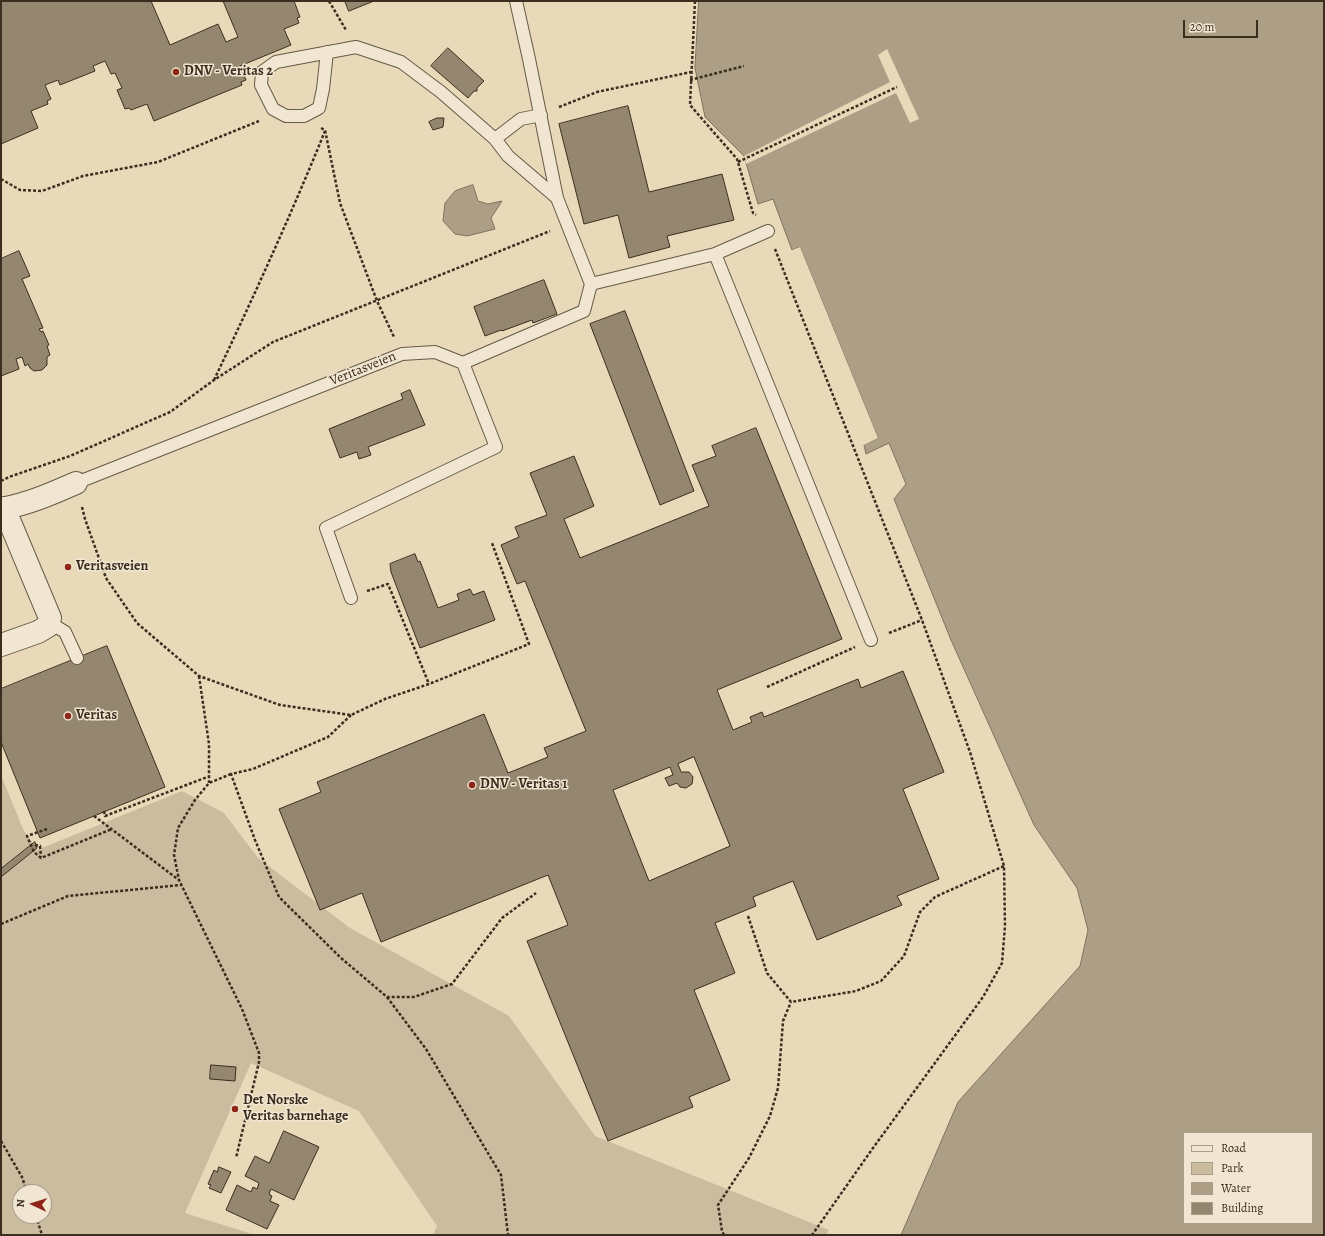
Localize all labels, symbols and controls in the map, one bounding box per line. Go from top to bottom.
scale bar [1185,12,1260,38]
text: 20 m [1190,19,1214,35]
place label: DNV - Veritas 2 [184,64,273,80]
marker: DNV - Veritas 2 [171,67,181,77]
street label: Veritasveien [327,348,399,390]
place label: Veritasveien [76,559,148,575]
marker: Veritasveien [63,562,73,572]
place label: Veritas [76,708,117,724]
marker: Veritas [63,711,73,721]
place label: DNV - Veritas 1 [480,777,567,793]
marker: DNV - Veritas 1 [467,780,477,790]
place label: Det Norske Veritas barnehage [243,1093,349,1126]
marker: Det Norske Veritas barnehage [230,1104,240,1114]
legend [1183,1132,1313,1224]
text: Road [1221,1140,1246,1156]
text: Park [1221,1160,1244,1176]
text: Water [1221,1180,1251,1196]
north arrow [12,1184,52,1224]
text: N [13,1199,28,1208]
text: Building [1221,1200,1263,1216]

